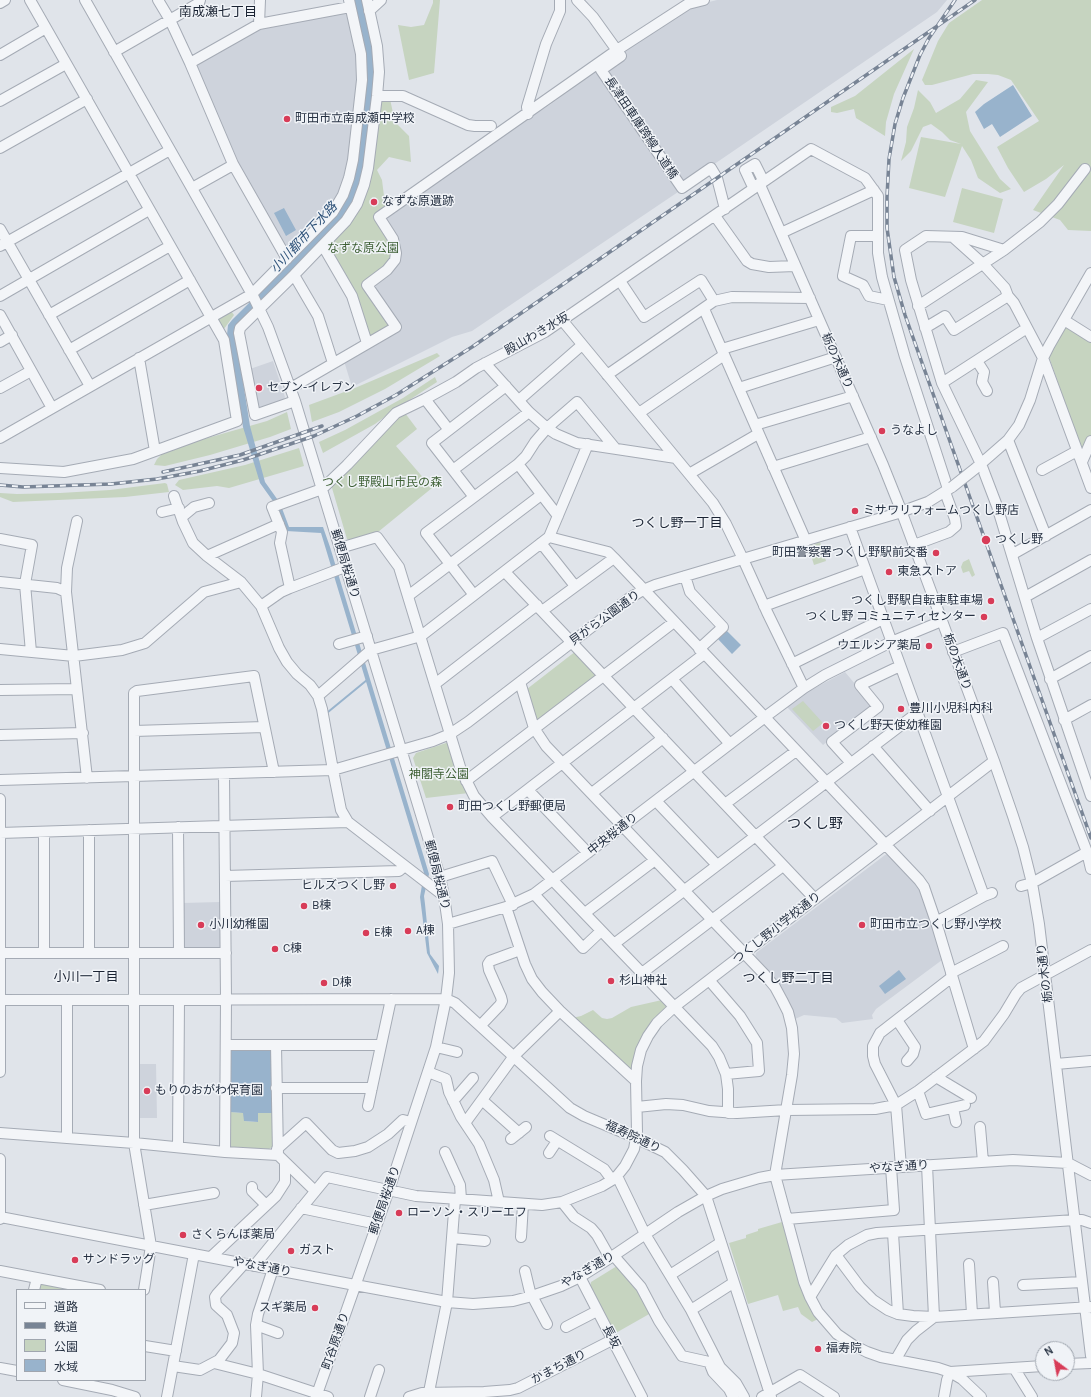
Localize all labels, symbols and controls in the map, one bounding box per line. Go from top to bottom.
district label: 南成瀬七丁目 [179,4,257,20]
street label: 長津田車庫跨線人道橋 [601,74,681,182]
place label: 町田市立南成瀬中学校 [295,112,415,126]
marker: 町田市立南成瀬中学校 [282,114,292,124]
place label: なずな原遺跡 [382,195,454,209]
marker: なずな原遺跡 [369,197,379,207]
water label: 小川都市下水路 [267,199,341,277]
park label: なずな原公園 [327,242,399,256]
street label: 殿山わき水坂 [502,310,572,358]
street label: 栃の木通り [818,331,856,391]
place label: セブン-イレブン [267,381,355,395]
marker: セブン-イレブン [254,383,264,393]
place label: うなよし [890,424,938,438]
marker: うなよし [877,426,887,436]
park label: つくし野殿山市民の森 [322,476,442,490]
place label: ミサワリフォームつくし野店 [863,504,1019,518]
marker: ミサワリフォームつくし野店 [850,506,860,516]
district label: つくし野一丁目 [632,515,722,531]
street label: 郵便局桜通り [328,527,362,601]
place label: つくし野 [995,533,1043,547]
marker: つくし野 [980,534,992,546]
place label: 町田警察署つくし野駅前交番 [772,546,928,560]
marker: 町田警察署つくし野駅前交番 [931,548,941,558]
place label: 東急ストア [897,565,957,579]
marker: 東急ストア [884,567,894,577]
street label: 貝がら公園通り [567,587,643,649]
place label: つくし野駅自転車駐車場 [851,594,983,608]
marker: つくし野駅自転車駐車場 [986,596,996,606]
place label: つくし野 コミュニティセンター [805,610,976,624]
marker: つくし野 コミュニティセンター [979,612,989,622]
street label: 栃の木通り [940,631,974,693]
place label: ウエルシア薬局 [837,639,921,653]
marker: ウエルシア薬局 [924,641,934,651]
place label: 豊川小児科内科 [909,702,993,716]
marker: 豊川小児科内科 [896,704,906,714]
place label: つくし野天使幼稚園 [834,719,942,733]
marker: つくし野天使幼稚園 [821,721,831,731]
park label: 神閣寺公園 [409,768,469,782]
place label: 町田つくし野郵便局 [458,800,566,814]
marker: 町田つくし野郵便局 [445,802,455,812]
street label: 中央桜通り [585,810,641,858]
district label: つくし野 [787,816,843,832]
street label: 郵便局桜通り [421,838,453,912]
place label: ヒルズつくし野 [301,879,385,893]
marker: ヒルズつくし野 [388,881,398,891]
street label: つくし野小学校通り [730,889,824,967]
place label: B棟 [312,899,331,913]
marker: B棟 [299,901,309,911]
place label: 小川幼稚園 [209,918,269,932]
place label: 町田市立つくし野小学校 [870,918,1002,932]
marker: 小川幼稚園 [196,920,206,930]
marker: 町田市立つくし野小学校 [857,920,867,930]
place label: A棟 [416,924,435,938]
place label: E棟 [374,926,393,940]
marker: A棟 [403,926,413,936]
marker: E棟 [361,928,371,938]
place label: C棟 [283,942,302,956]
street label: 栃の木通り [1034,942,1056,1004]
marker: C棟 [270,944,280,954]
district label: 小川一丁目 [54,969,118,985]
district label: つくし野二丁目 [743,970,833,986]
place label: 杉山神社 [619,974,667,988]
place label: D棟 [332,976,352,990]
marker: 杉山神社 [606,976,616,986]
marker: D棟 [319,978,329,988]
place label: もりのおがわ保育園 [155,1084,263,1098]
marker: もりのおがわ保育園 [142,1086,152,1096]
street label: 福寿院通り [603,1118,663,1156]
street label: やなぎ通り [869,1158,929,1176]
street label: 郵便局桜通り [366,1164,404,1236]
place label: ローソン・スリーエフ [407,1206,527,1220]
marker: ローソン・スリーエフ [394,1208,404,1218]
place label: さくらんぼ薬局 [191,1228,275,1242]
marker: さくらんぼ薬局 [178,1230,188,1240]
place label: ガスト [299,1244,335,1258]
marker: ガスト [286,1246,296,1256]
street label: やなぎ通り [558,1249,618,1291]
place label: サンドラッグ [83,1253,155,1267]
street label: やなぎ通り [231,1254,293,1280]
marker: サンドラッグ [70,1255,80,1265]
legend [16,1289,146,1381]
text: 道路 [54,1300,78,1314]
place label: スギ薬局 [259,1301,307,1315]
marker: スギ薬局 [310,1303,320,1313]
street label: 町谷原通り [319,1310,353,1372]
text: 鉄道 [54,1320,78,1334]
street label: 長坂 [599,1323,623,1351]
text: 公園 [54,1340,78,1354]
north arrow [1035,1341,1075,1381]
place label: 福寿院 [826,1342,862,1356]
marker: 福寿院 [813,1344,823,1354]
text: N [1042,1344,1056,1359]
street label: かまち通り [529,1347,589,1387]
text: 水域 [54,1360,78,1374]

